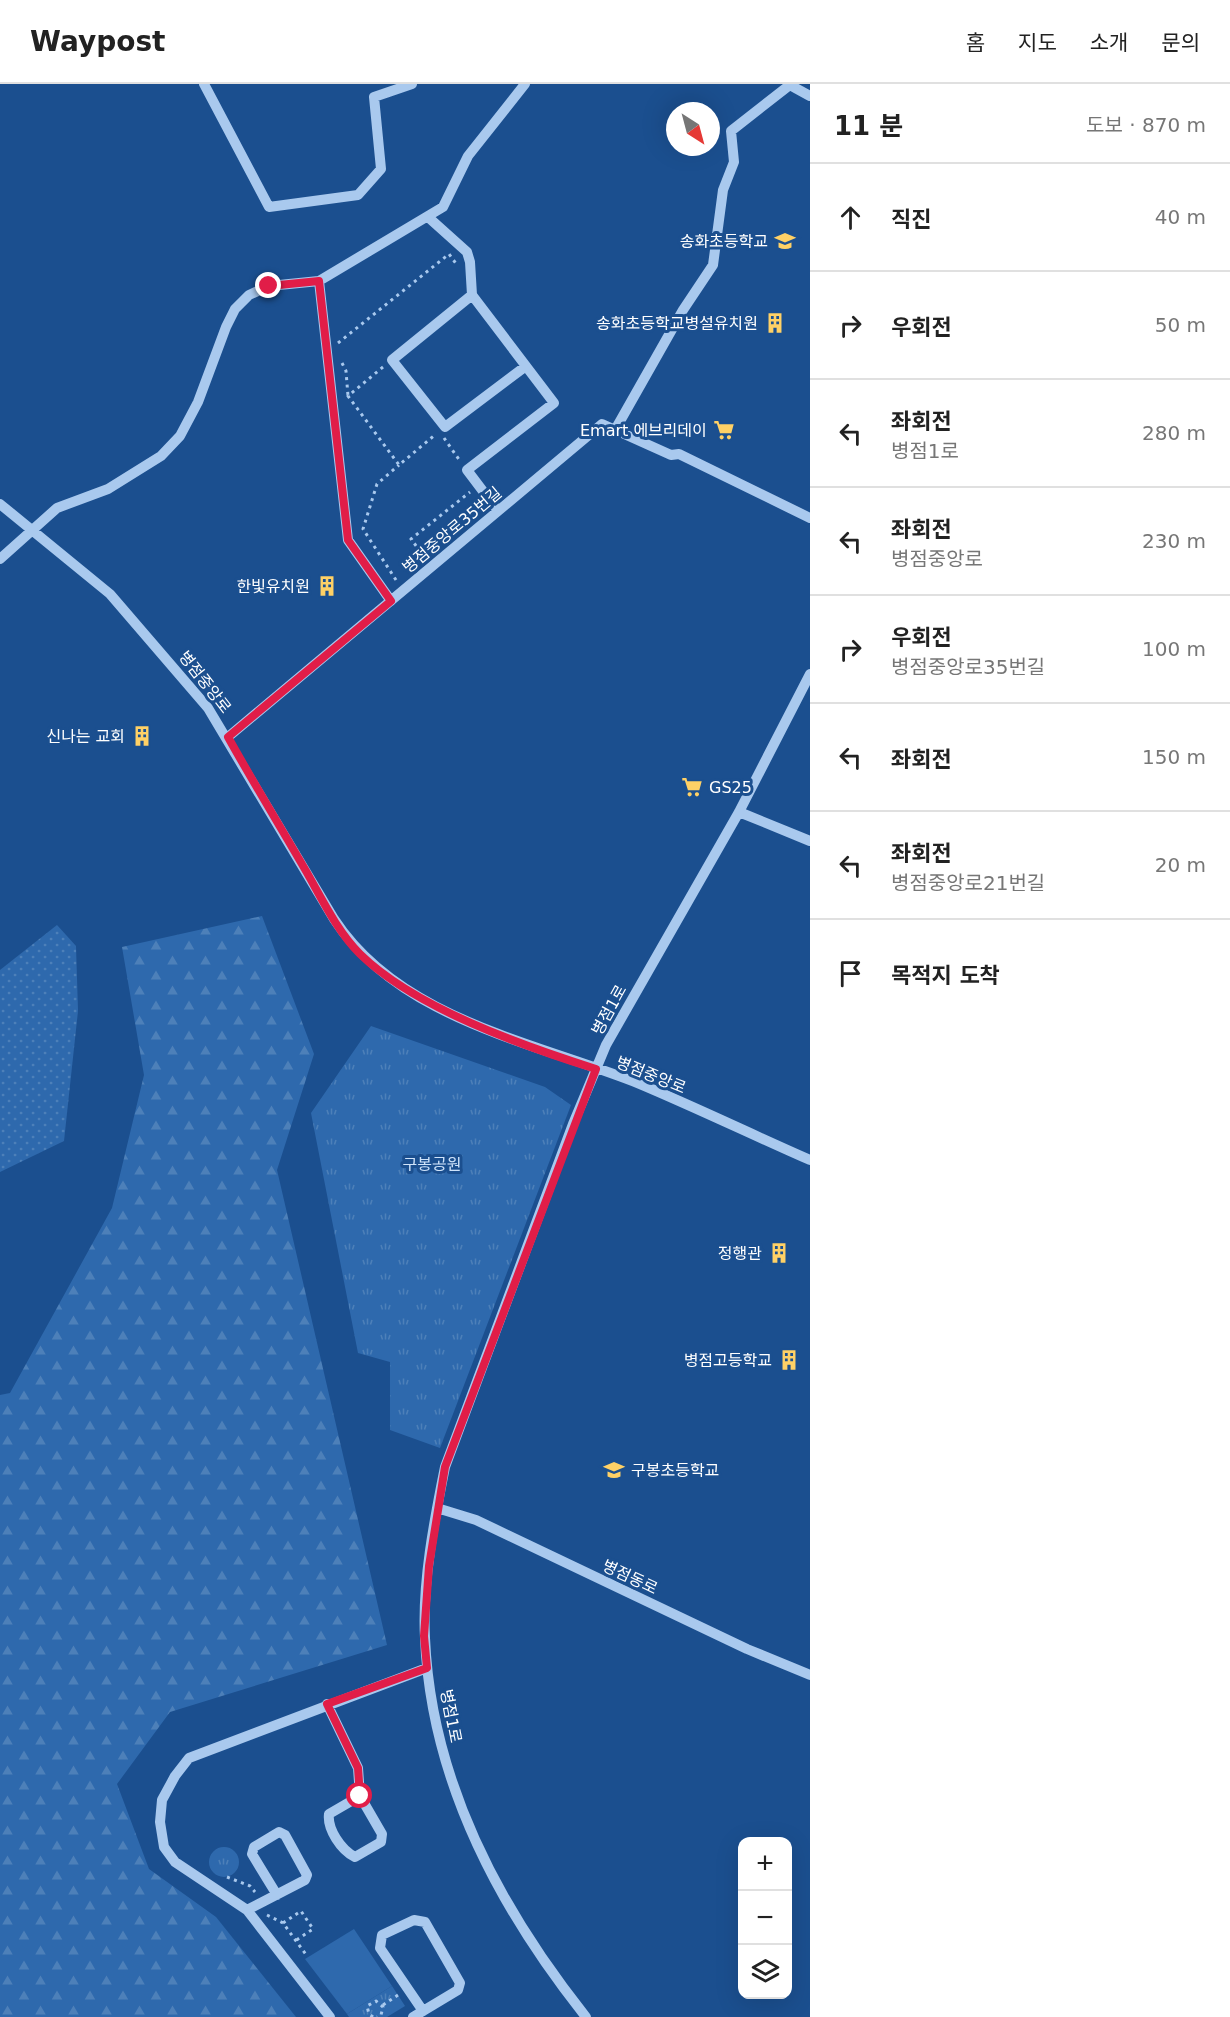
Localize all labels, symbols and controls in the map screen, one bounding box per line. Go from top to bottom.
text: Waypost [30,25,166,58]
text: 홈 [966,31,985,55]
text: 지도 [1018,31,1057,55]
text: 소개 [1090,31,1128,55]
text: 문의 [1161,31,1200,55]
north arrow [666,102,720,156]
text: 11 분 [834,111,903,141]
text: 도보 · 870 m [1086,113,1206,137]
icon: ahead [834,201,867,234]
text: 40 m [1155,205,1206,229]
text: 직진 [891,207,931,232]
school or university icon: 송화초등학교 [773,229,797,253]
place label: 송화초등학교 [680,232,768,251]
route end [255,272,281,298]
icon: right [834,309,867,342]
building icon: 송화초등학교병설유치원 [763,311,787,335]
text: 50 m [1155,313,1206,337]
place label: 송화초등학교병설유치원 [596,314,758,333]
text: 우회전 [891,315,952,340]
text: 좌회전 [891,409,952,434]
icon: left [834,417,867,450]
supermarket icon: Emart 에브리데이 [712,418,736,442]
place label: Emart 에브리데이 [580,421,707,440]
text: 280 m [1142,421,1206,445]
text: 병점1로 [891,439,959,463]
street label: 병점중앙로35번길 [399,483,505,577]
text: 좌회전 [891,517,952,542]
icon: left [834,525,867,558]
text: 230 m [1142,529,1206,553]
text: 병점중앙로 [891,547,983,571]
building icon: 한빛유치원 [315,574,339,598]
place label: 한빛유치원 [236,577,310,596]
text: 우회전 [891,625,952,650]
icon: right [834,633,867,666]
text: 100 m [1142,637,1206,661]
street label: 병점중앙로 [175,647,235,717]
text: 병점중앙로35번길 [891,655,1045,679]
building icon: 신나는 교회 [130,724,154,748]
place label: 신나는 교회 [46,727,125,746]
icon: left [834,741,867,774]
text: 150 m [1142,745,1206,769]
text: 좌회전 [891,747,952,772]
supermarket icon: GS25 [680,775,704,799]
place label: GS25 [709,778,752,797]
text: 좌회전 [891,841,952,866]
icon: left [834,849,867,882]
text: 20 m [1155,853,1206,877]
text: 병점중앙로21번길 [891,871,1045,895]
icon: arrive [834,957,867,990]
text: 목적지 도착 [891,963,1000,988]
street label: 병점1로 [588,981,631,1038]
street label: 병점중앙로 [613,1052,689,1098]
park label: 구봉공원 [403,1155,461,1174]
building icon: 정행관 [767,1241,791,1265]
place label: 정행관 [718,1244,762,1263]
building icon: 병점고등학교 [777,1348,801,1372]
place label: 병점고등학교 [684,1351,772,1370]
school or university icon: 구봉초등학교 [602,1458,626,1482]
place label: 구봉초등학교 [631,1461,719,1480]
street label: 병점동로 [599,1556,661,1598]
street label: 병점1로 [436,1688,466,1745]
route start [346,1782,372,1808]
map controls [738,1837,792,1999]
button: + [738,1837,792,1891]
button: − [738,1891,792,1945]
button: layers [738,1945,792,1999]

